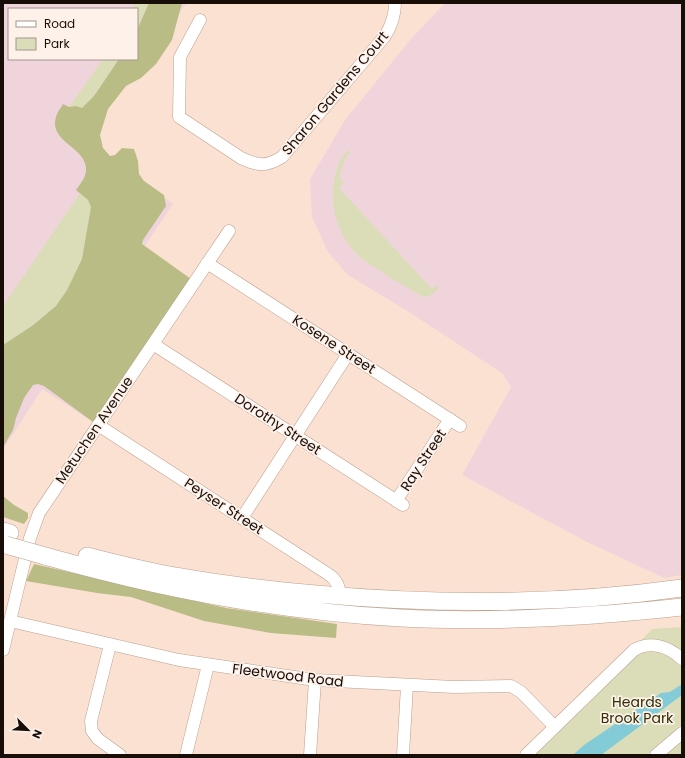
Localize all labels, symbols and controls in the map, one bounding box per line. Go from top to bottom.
legend [8,8,138,60]
text: Road [44,15,75,32]
street label: Sharon Gardens Court [277,27,393,159]
text: Park [44,35,71,52]
street label: Kosene Street [288,310,380,378]
street label: Metuchen Avenue [50,372,138,488]
street label: Dorothy Street [231,388,325,460]
street label: Ray Street [395,425,451,495]
street label: Peyser Street [181,473,267,539]
street label: Fleetwood Road [231,658,345,692]
park label: Heards Brook Park [601,692,674,728]
north arrow [8,710,48,750]
text: N [28,727,46,741]

